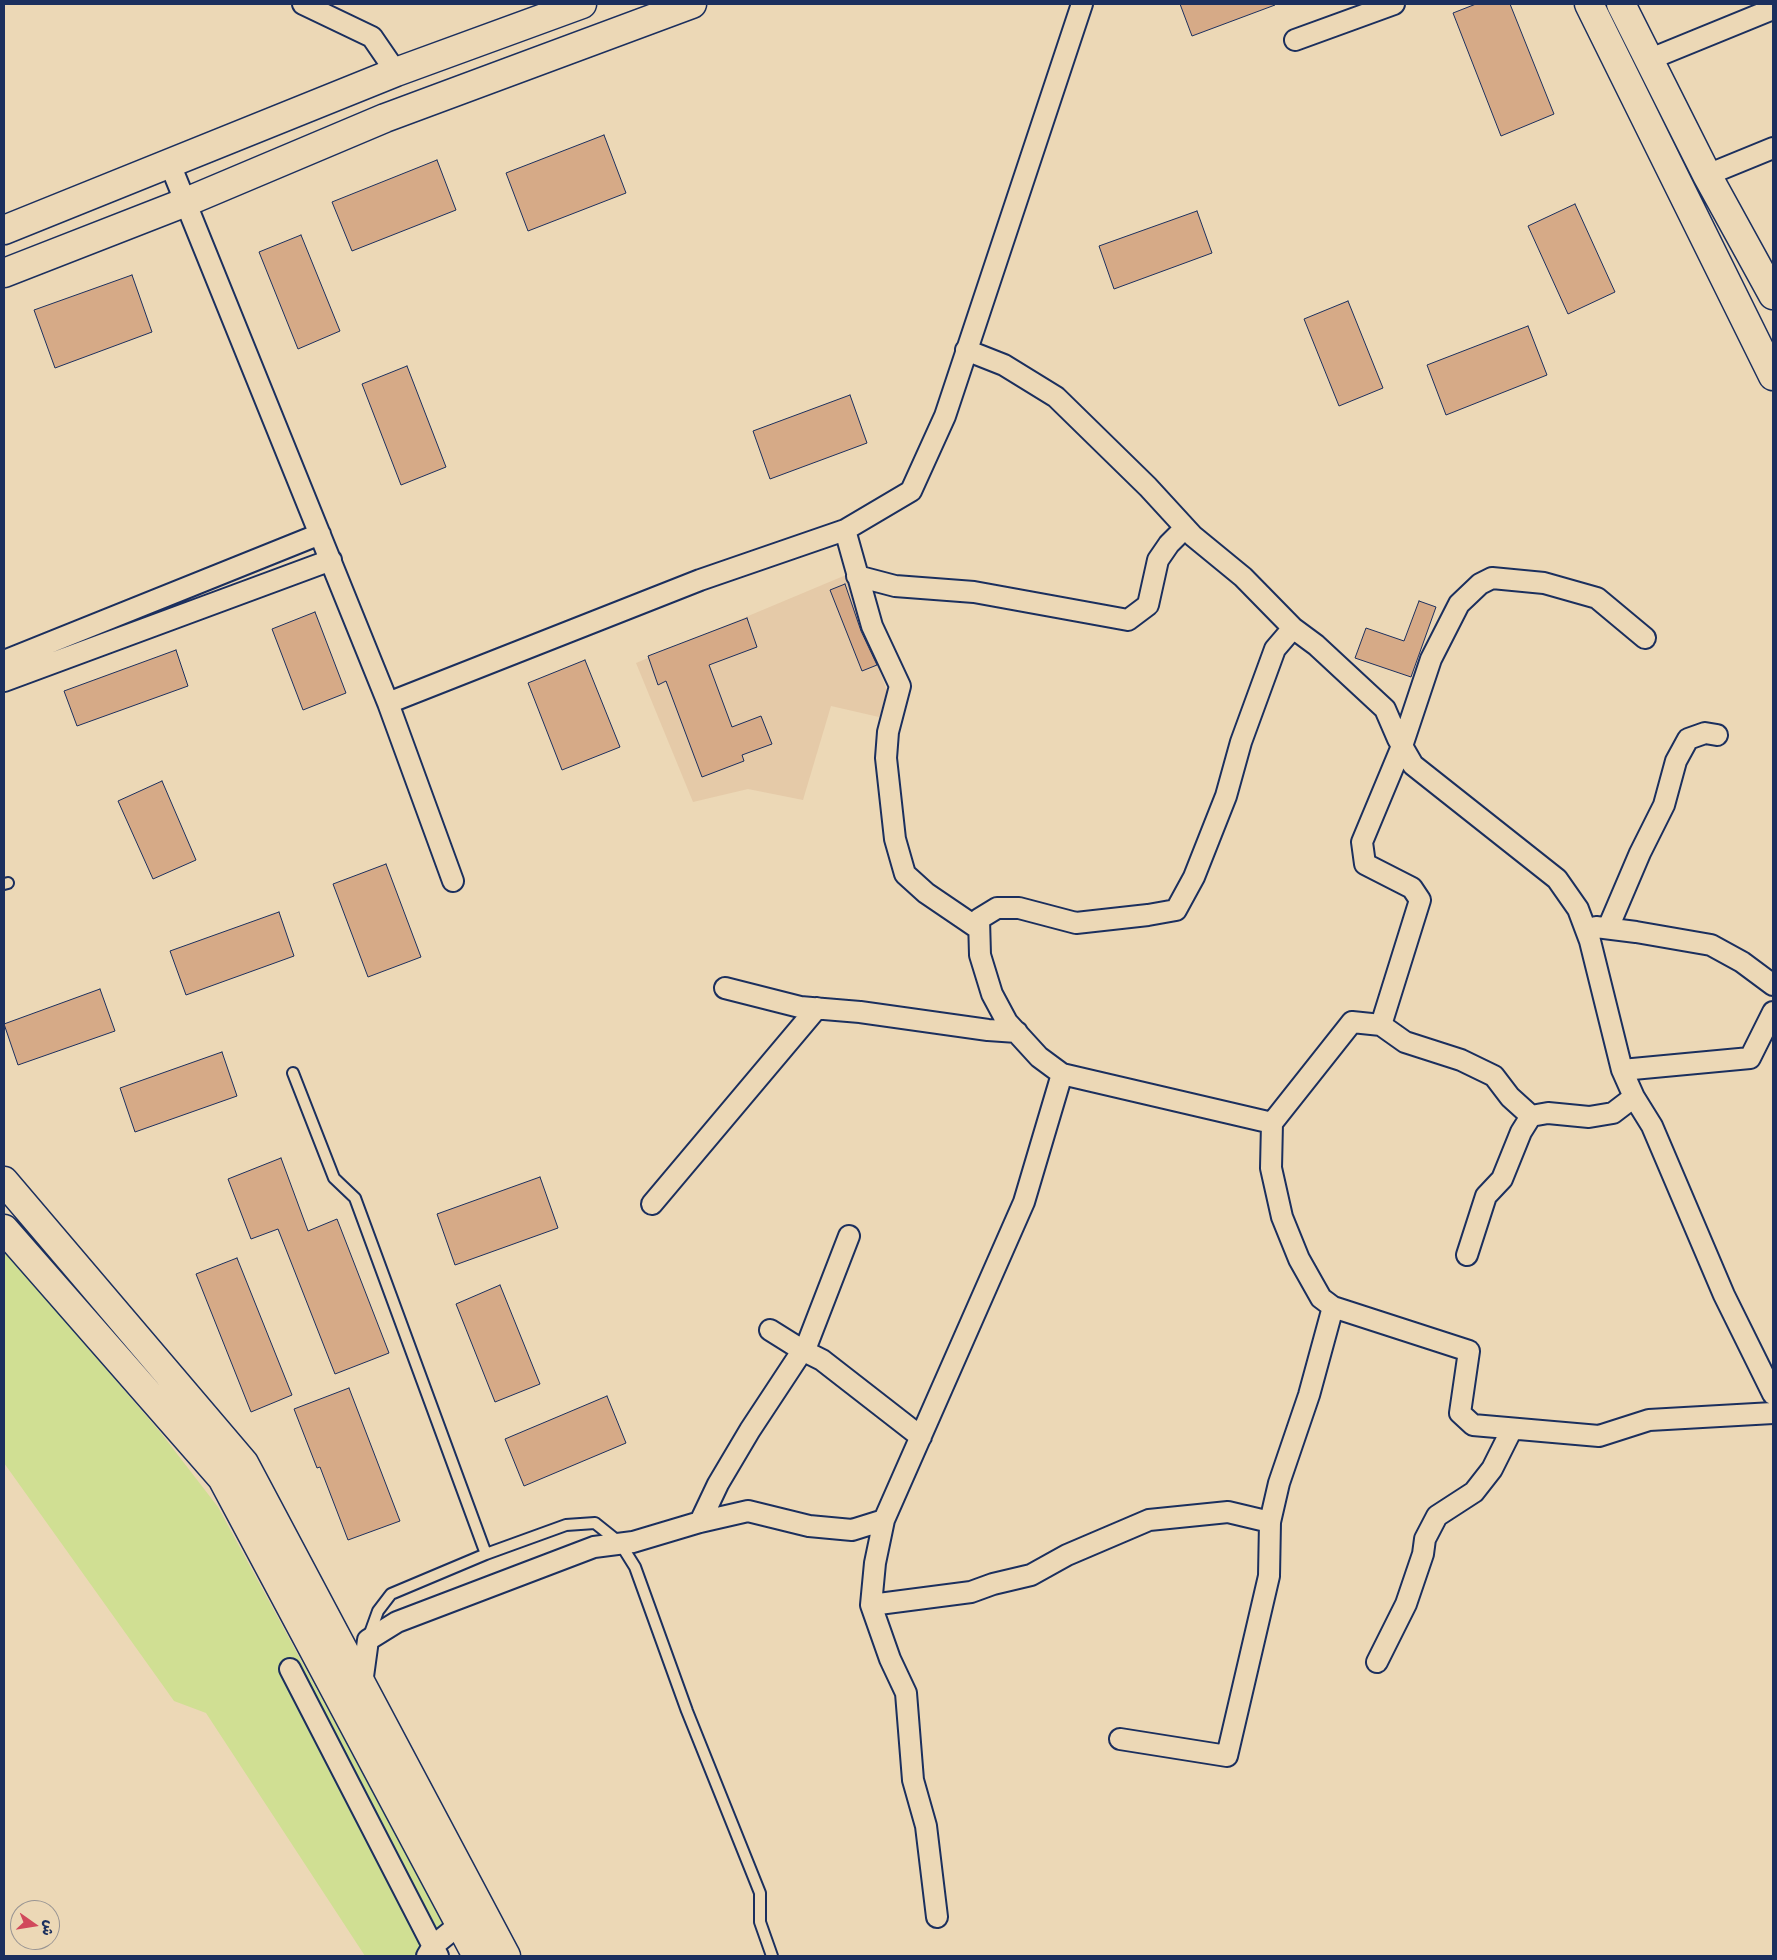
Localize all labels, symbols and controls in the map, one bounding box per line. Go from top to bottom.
north arrow [10,1900,60,1950]
text: ش [37,1918,61,1938]

